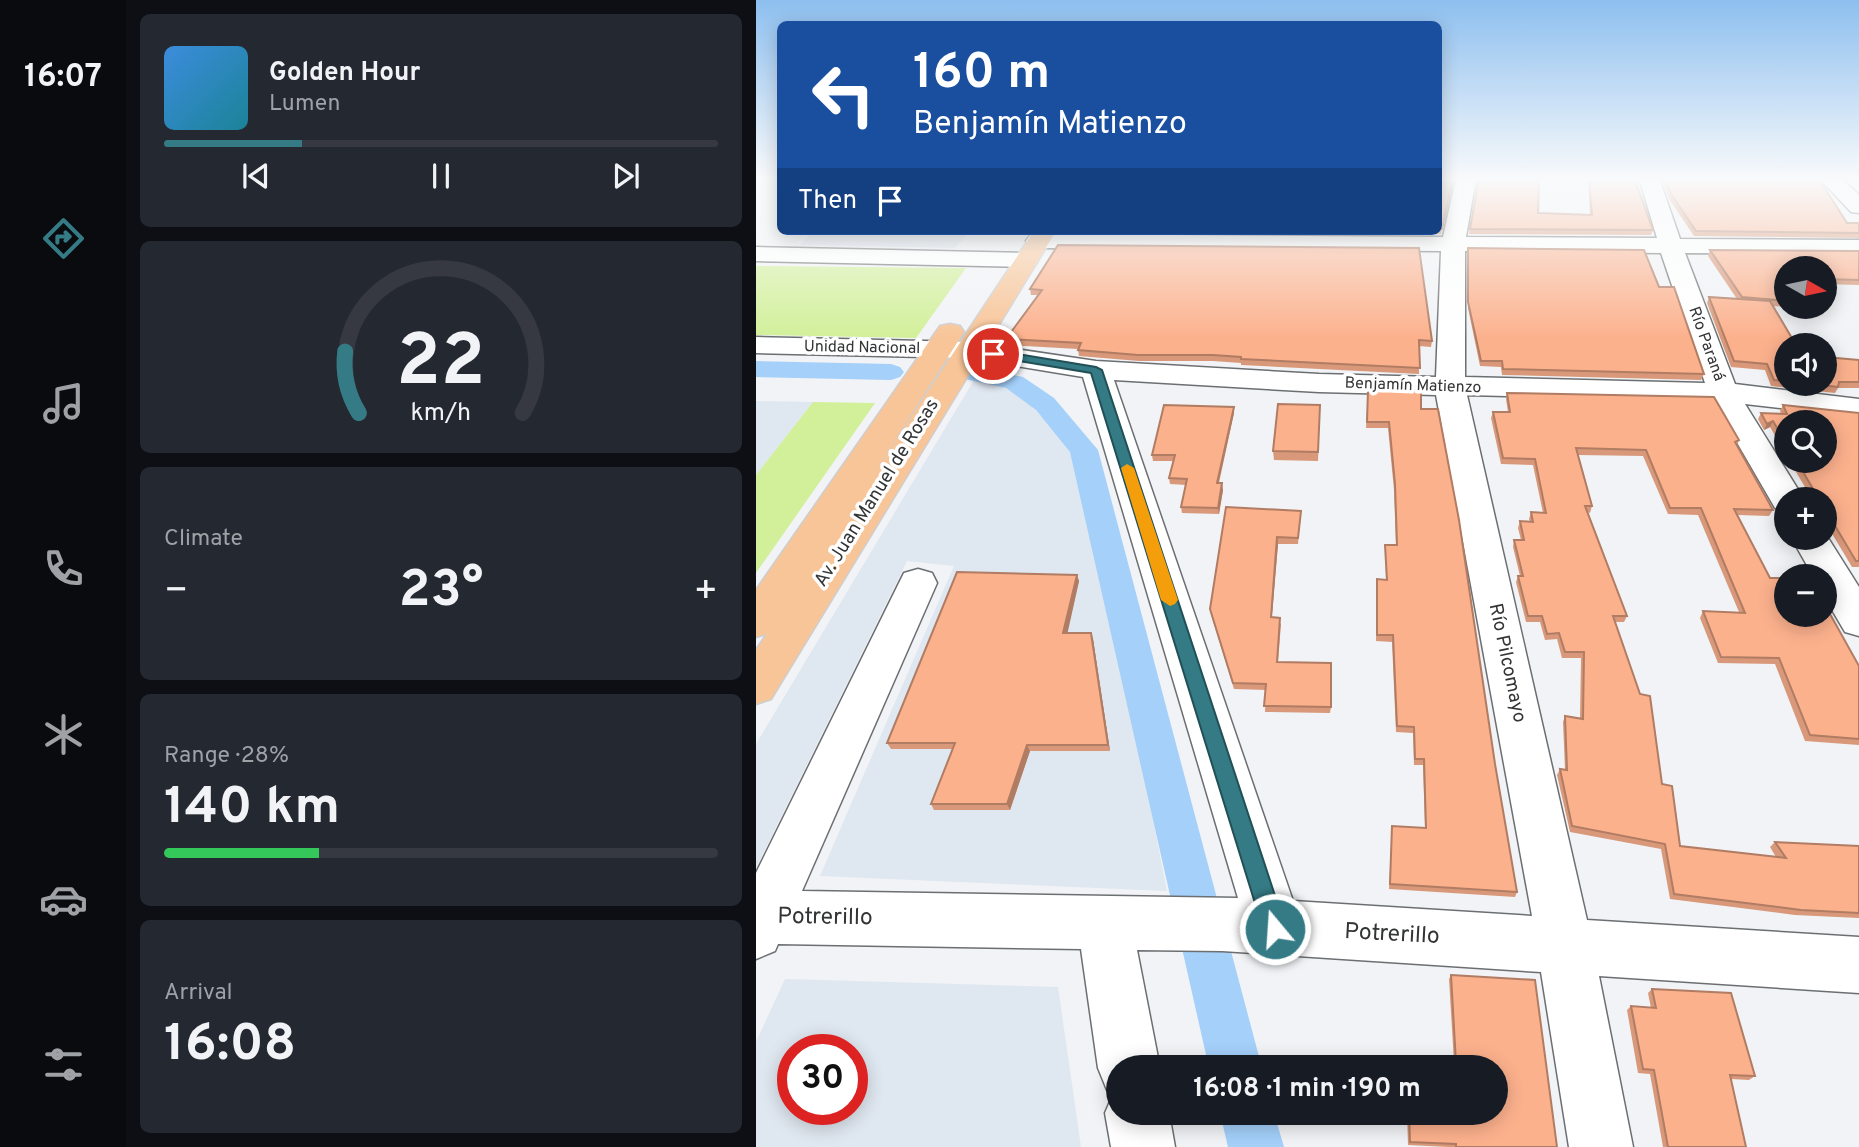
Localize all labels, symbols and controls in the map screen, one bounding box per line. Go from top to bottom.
text: 160 m [913,44,1050,106]
icon: left [798,49,889,140]
text: Golden Hour [269,57,420,90]
text: 16:07 [24,58,102,98]
text: Lumen [269,90,340,119]
text: Benjamín Matienzo [913,105,1187,145]
icon: previous [237,157,275,195]
icon: pause [422,157,460,195]
icon: next [607,157,645,195]
icon: arrive [871,182,909,220]
text: Then [798,185,857,218]
icon: directions [39,214,88,263]
north arrow [1774,256,1838,318]
map controls [1774,256,1837,627]
street label: Río Paraná [1683,304,1729,384]
text: 22 [396,319,486,411]
pin [963,324,1023,384]
button: sound [1774,333,1837,396]
icon: arrive [974,335,1012,373]
street label: Unidad Nacional [804,337,920,359]
street label: Benjamín Matienzo [1344,374,1482,398]
icon: music [39,379,88,428]
street label: Av. Juan Manuel de Rosas [809,395,945,591]
text: km/h [411,398,471,430]
button: search [1774,410,1837,473]
button: + [1774,487,1837,550]
text: Climate [164,525,243,554]
icon: phone [39,544,88,593]
text: 23° [399,559,483,625]
button: − [1774,564,1837,627]
text: − [164,568,189,617]
text: + [693,568,718,617]
street label: Río Pilcomayo [1483,601,1531,725]
icon: climate [39,710,88,759]
text: Range · 28% [164,742,289,771]
text: 140 km [164,776,340,842]
icon: car [39,875,88,924]
position arrow [1238,892,1312,966]
street label: Potrerillo [777,903,873,933]
street label: Potrerillo [1344,918,1440,952]
text: Arrival [164,979,233,1008]
text: 16:08 [164,1013,296,1079]
speed limit sign: 30 [777,1034,868,1125]
icon: filters [39,1040,88,1089]
text: 16:08 · 1 min · 190 m [1193,1073,1421,1106]

